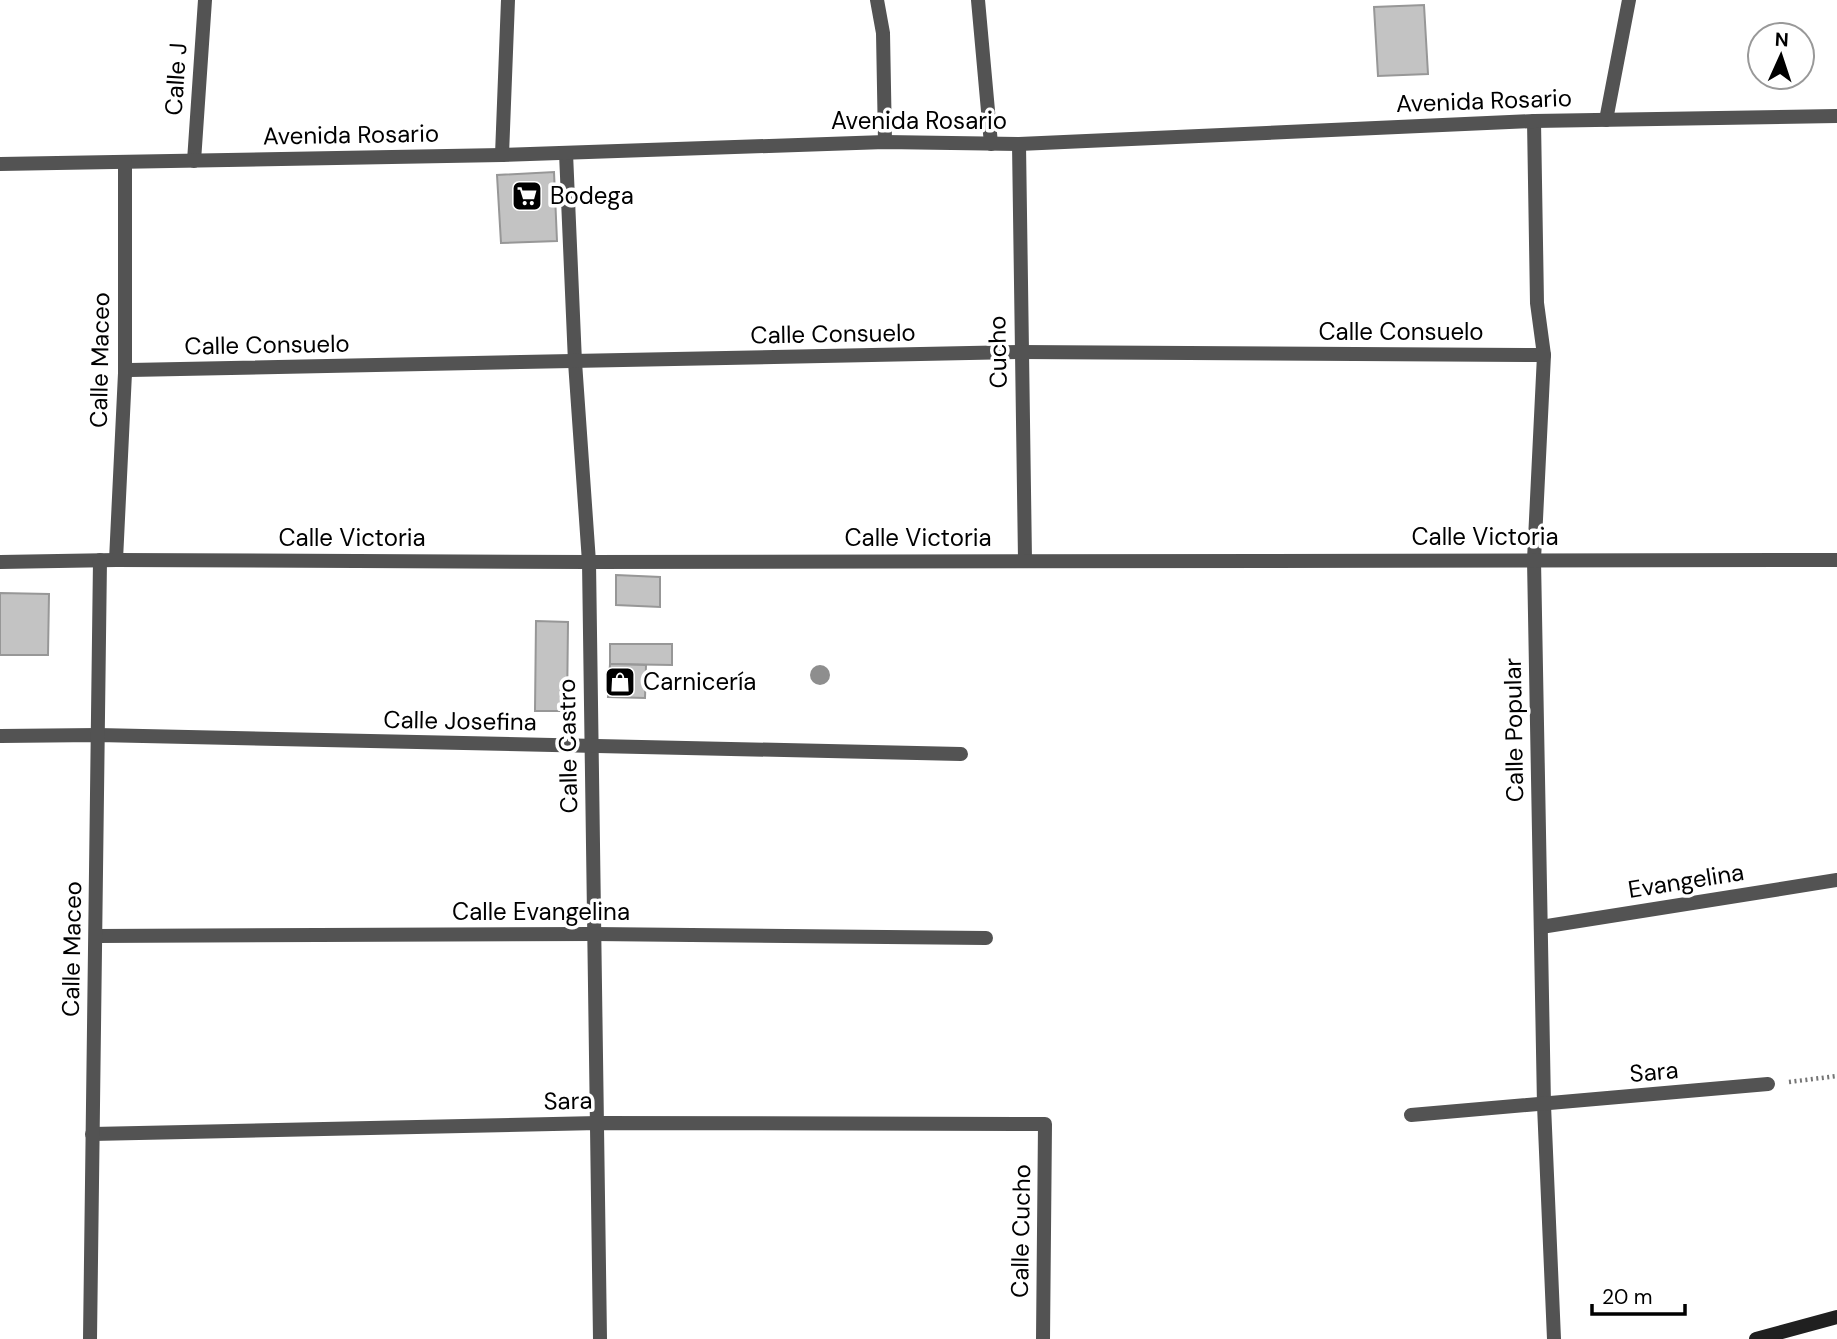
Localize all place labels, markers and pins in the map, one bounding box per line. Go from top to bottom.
supermarket icon: Bodega [510,179,544,213]
place label: Bodega [550,180,634,211]
shop icon: Carnicería [603,665,637,699]
place label: Carnicería [643,666,756,697]

